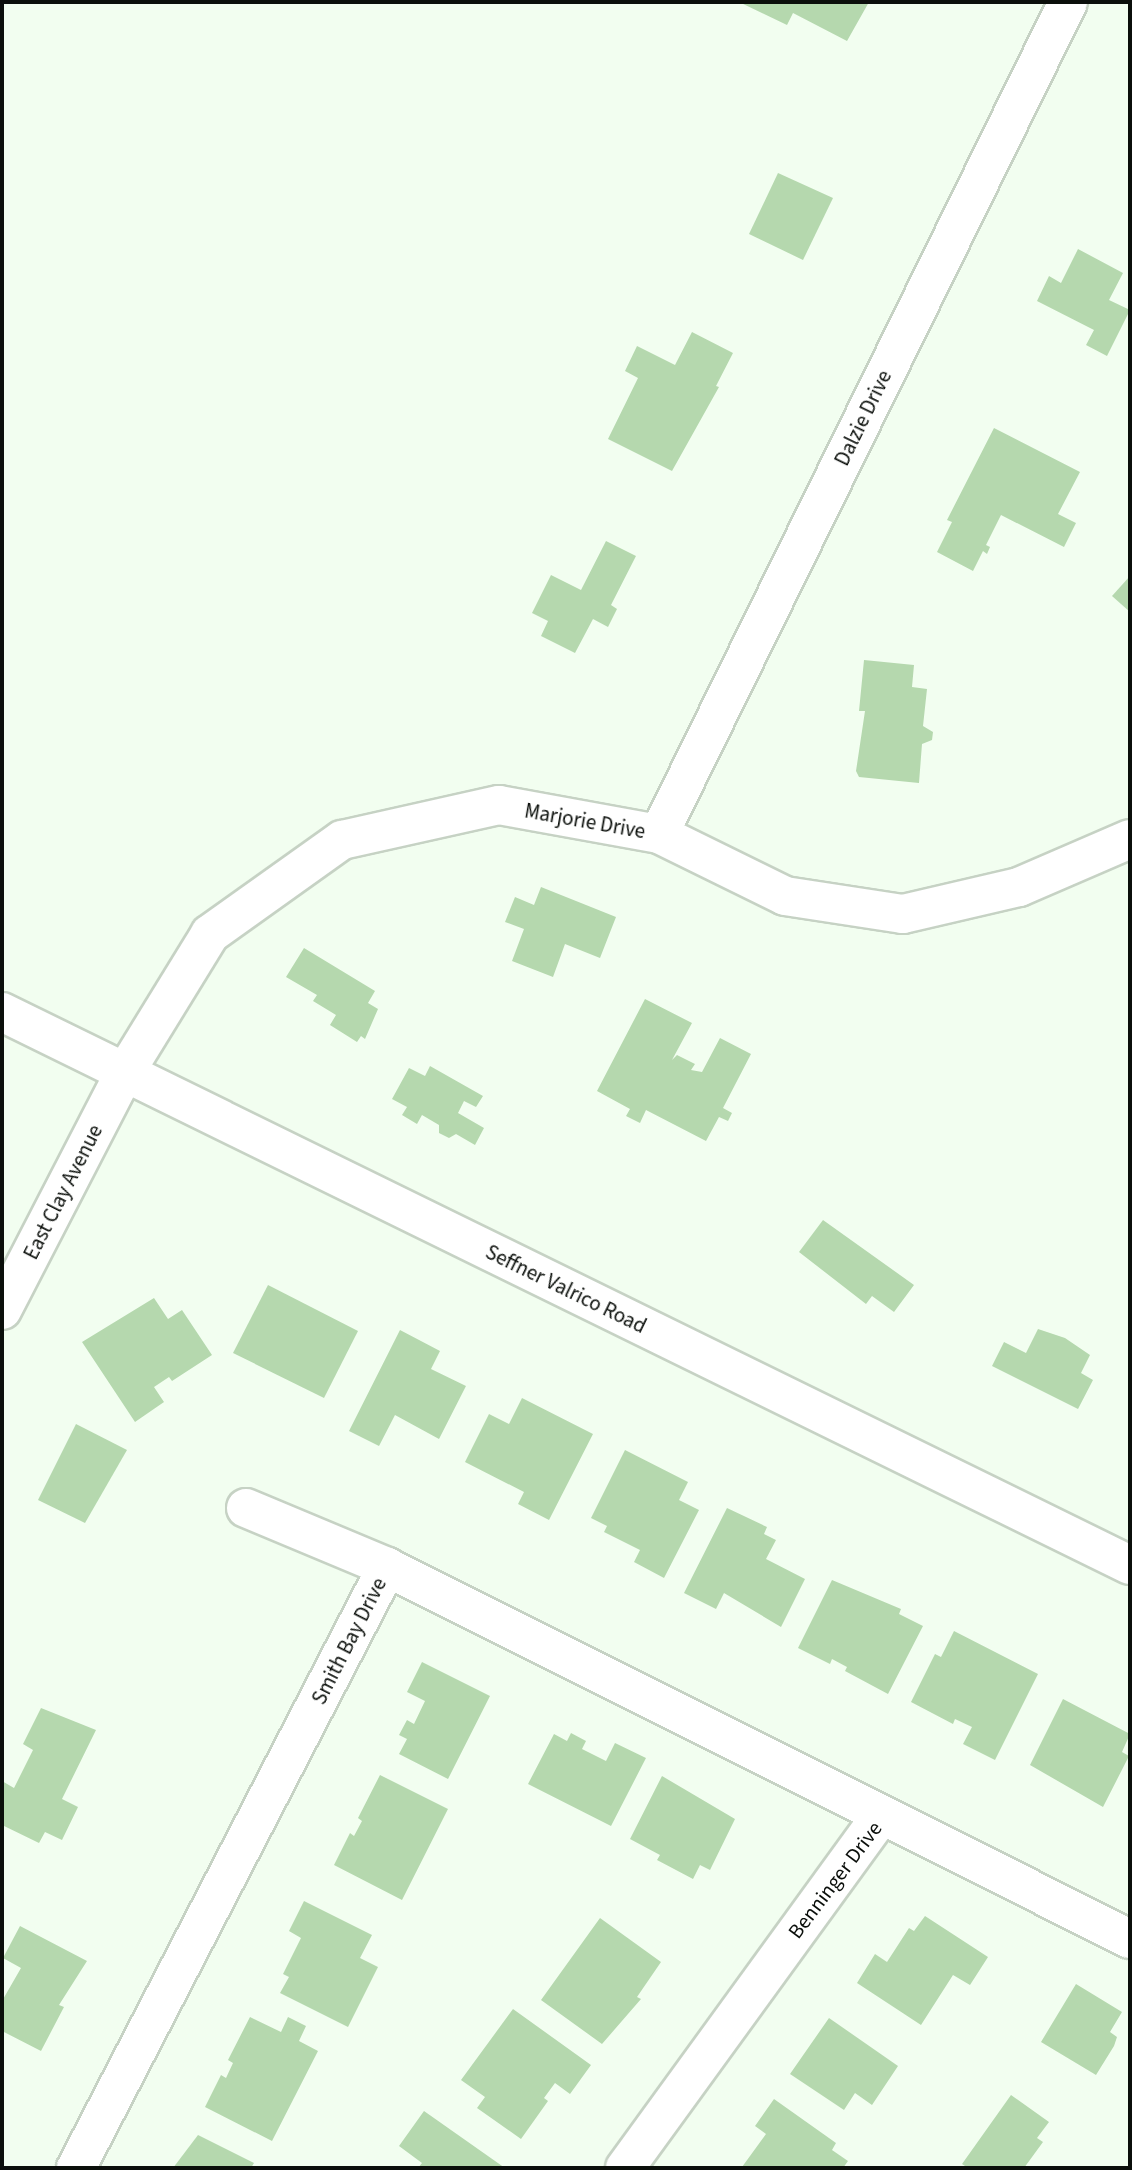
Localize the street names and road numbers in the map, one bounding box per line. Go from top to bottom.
street label: Dalzie Drive [829,366,897,470]
street label: Marjorie Drive [523,798,647,844]
street label: East Clay Avenue [18,1120,108,1264]
street label: Seffner Valrico Road [482,1239,650,1339]
street label: Smith Bay Drive [306,1573,392,1709]
street label: Benninger Drive [783,1816,887,1944]

